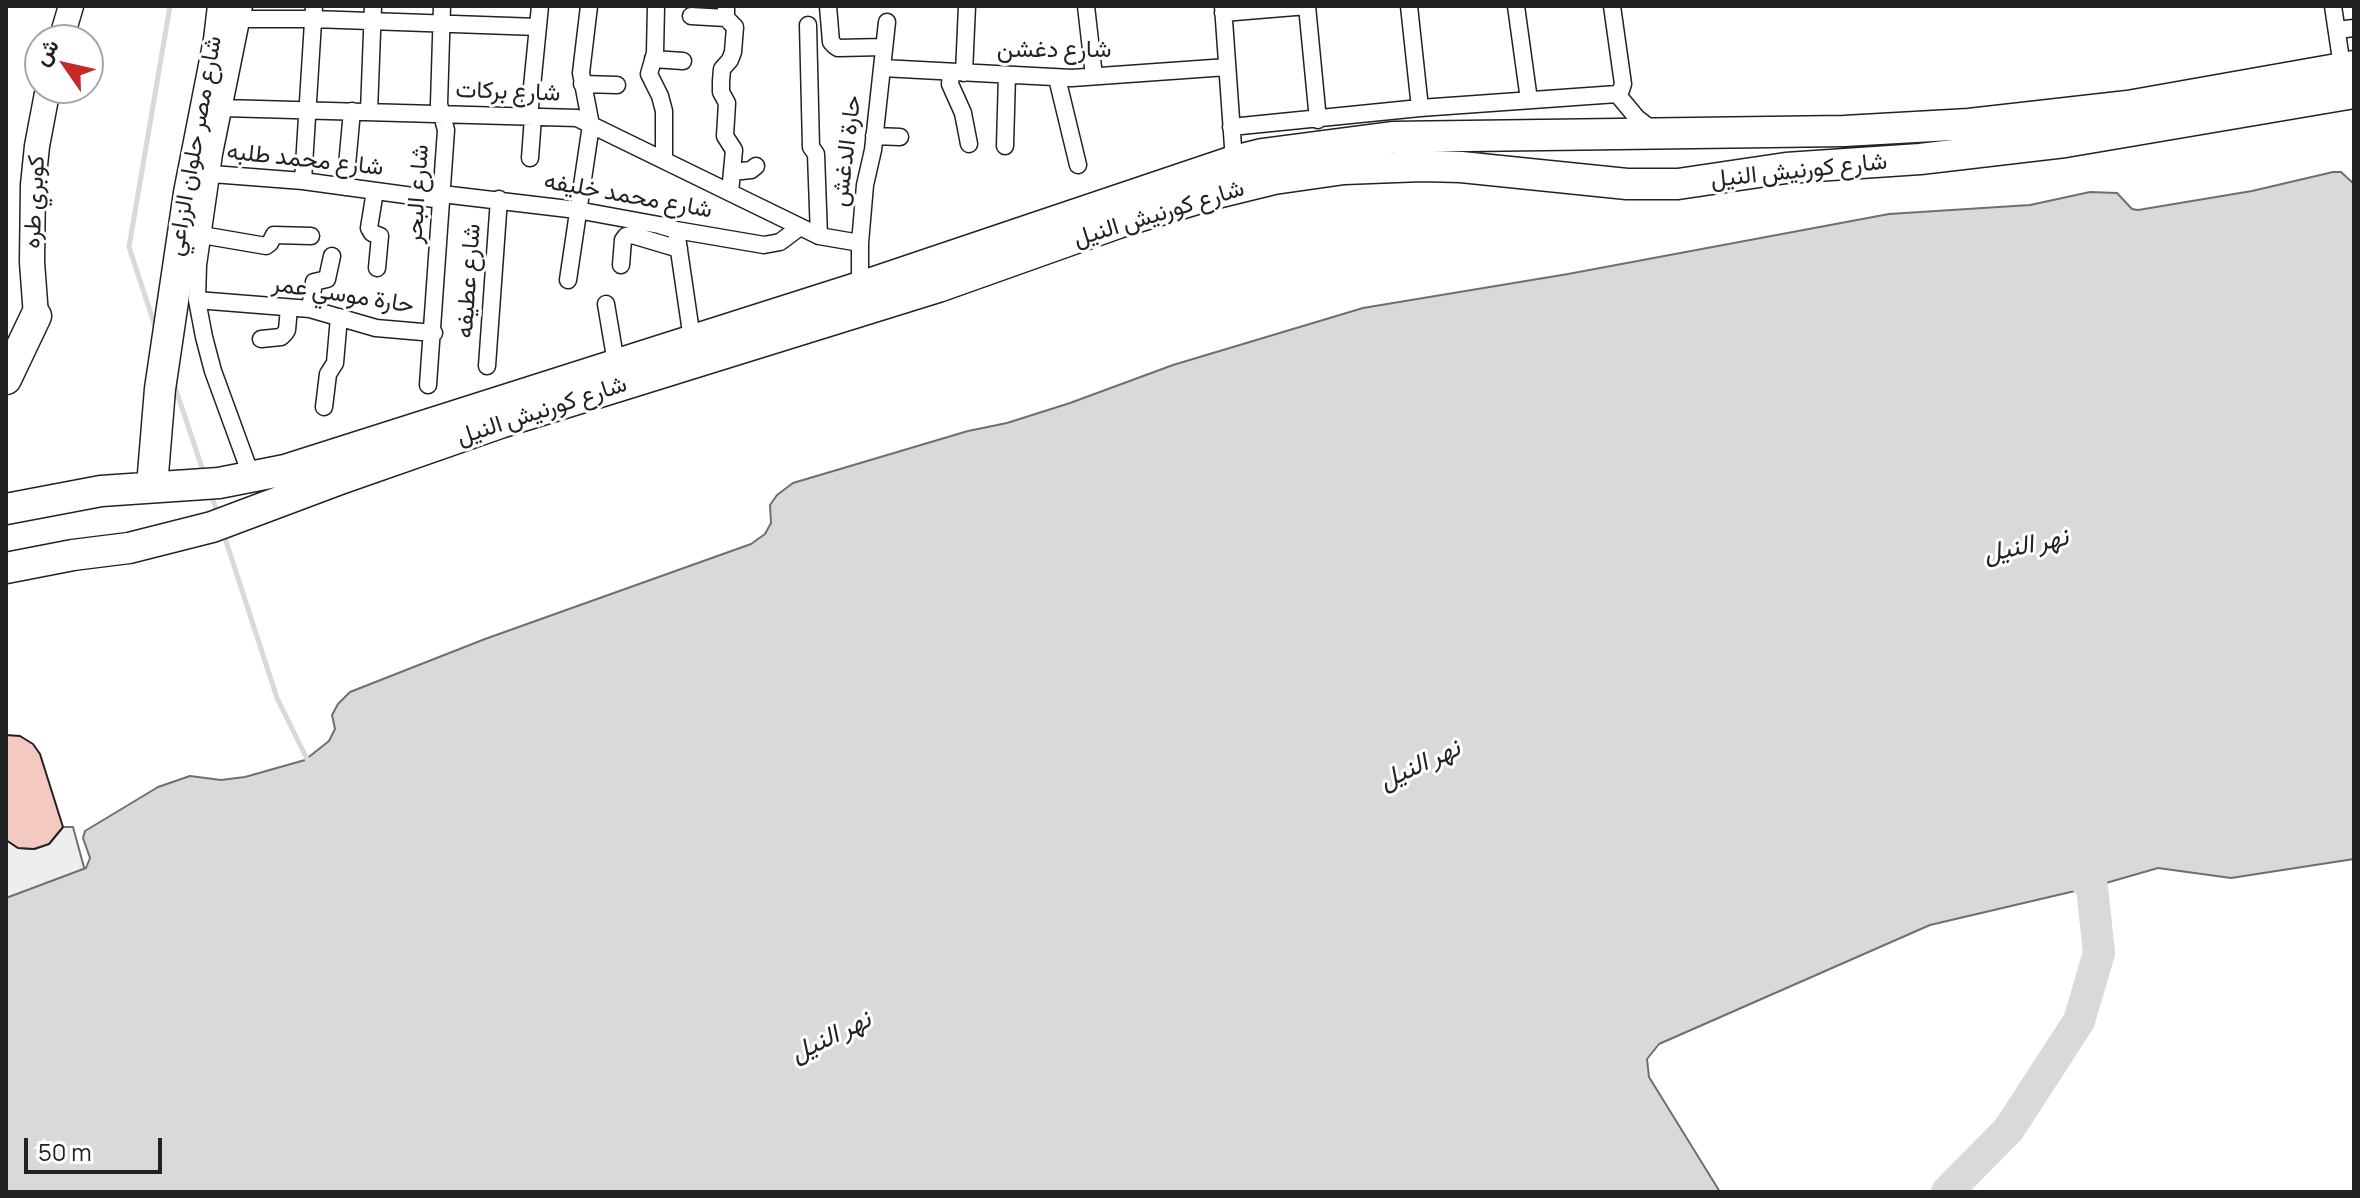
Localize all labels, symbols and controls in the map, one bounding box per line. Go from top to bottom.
north arrow [24,24,104,104]
text: ش [26,32,66,71]
street label: شارع مصر حلوان الزراعي [161,34,229,258]
street label: شارع دغشن [997,36,1111,64]
street label: شارع بركات [455,76,561,108]
street label: حارة الدغش [826,94,868,208]
street label: شارع محمد طلبه [225,137,385,183]
street label: شارع البحر [400,143,436,245]
street label: شارع كورنيش النيل [1709,147,1889,195]
street label: كوبري طره [18,155,52,249]
street label: شارع محمد خليفه [542,167,714,225]
street label: شارع كورنيش النيل [1070,174,1248,254]
street label: شارع عطيفه [451,223,487,339]
street label: حارة موسي عمر [270,270,416,320]
street label: شارع كورنيش النيل [453,370,631,452]
water label: نهر النيل [1981,522,2071,570]
water label: نهر النيل [1375,733,1465,797]
water label: نهر النيل [786,1004,876,1070]
scale bar [28,1122,166,1172]
text: 50 m [38,1135,92,1168]

